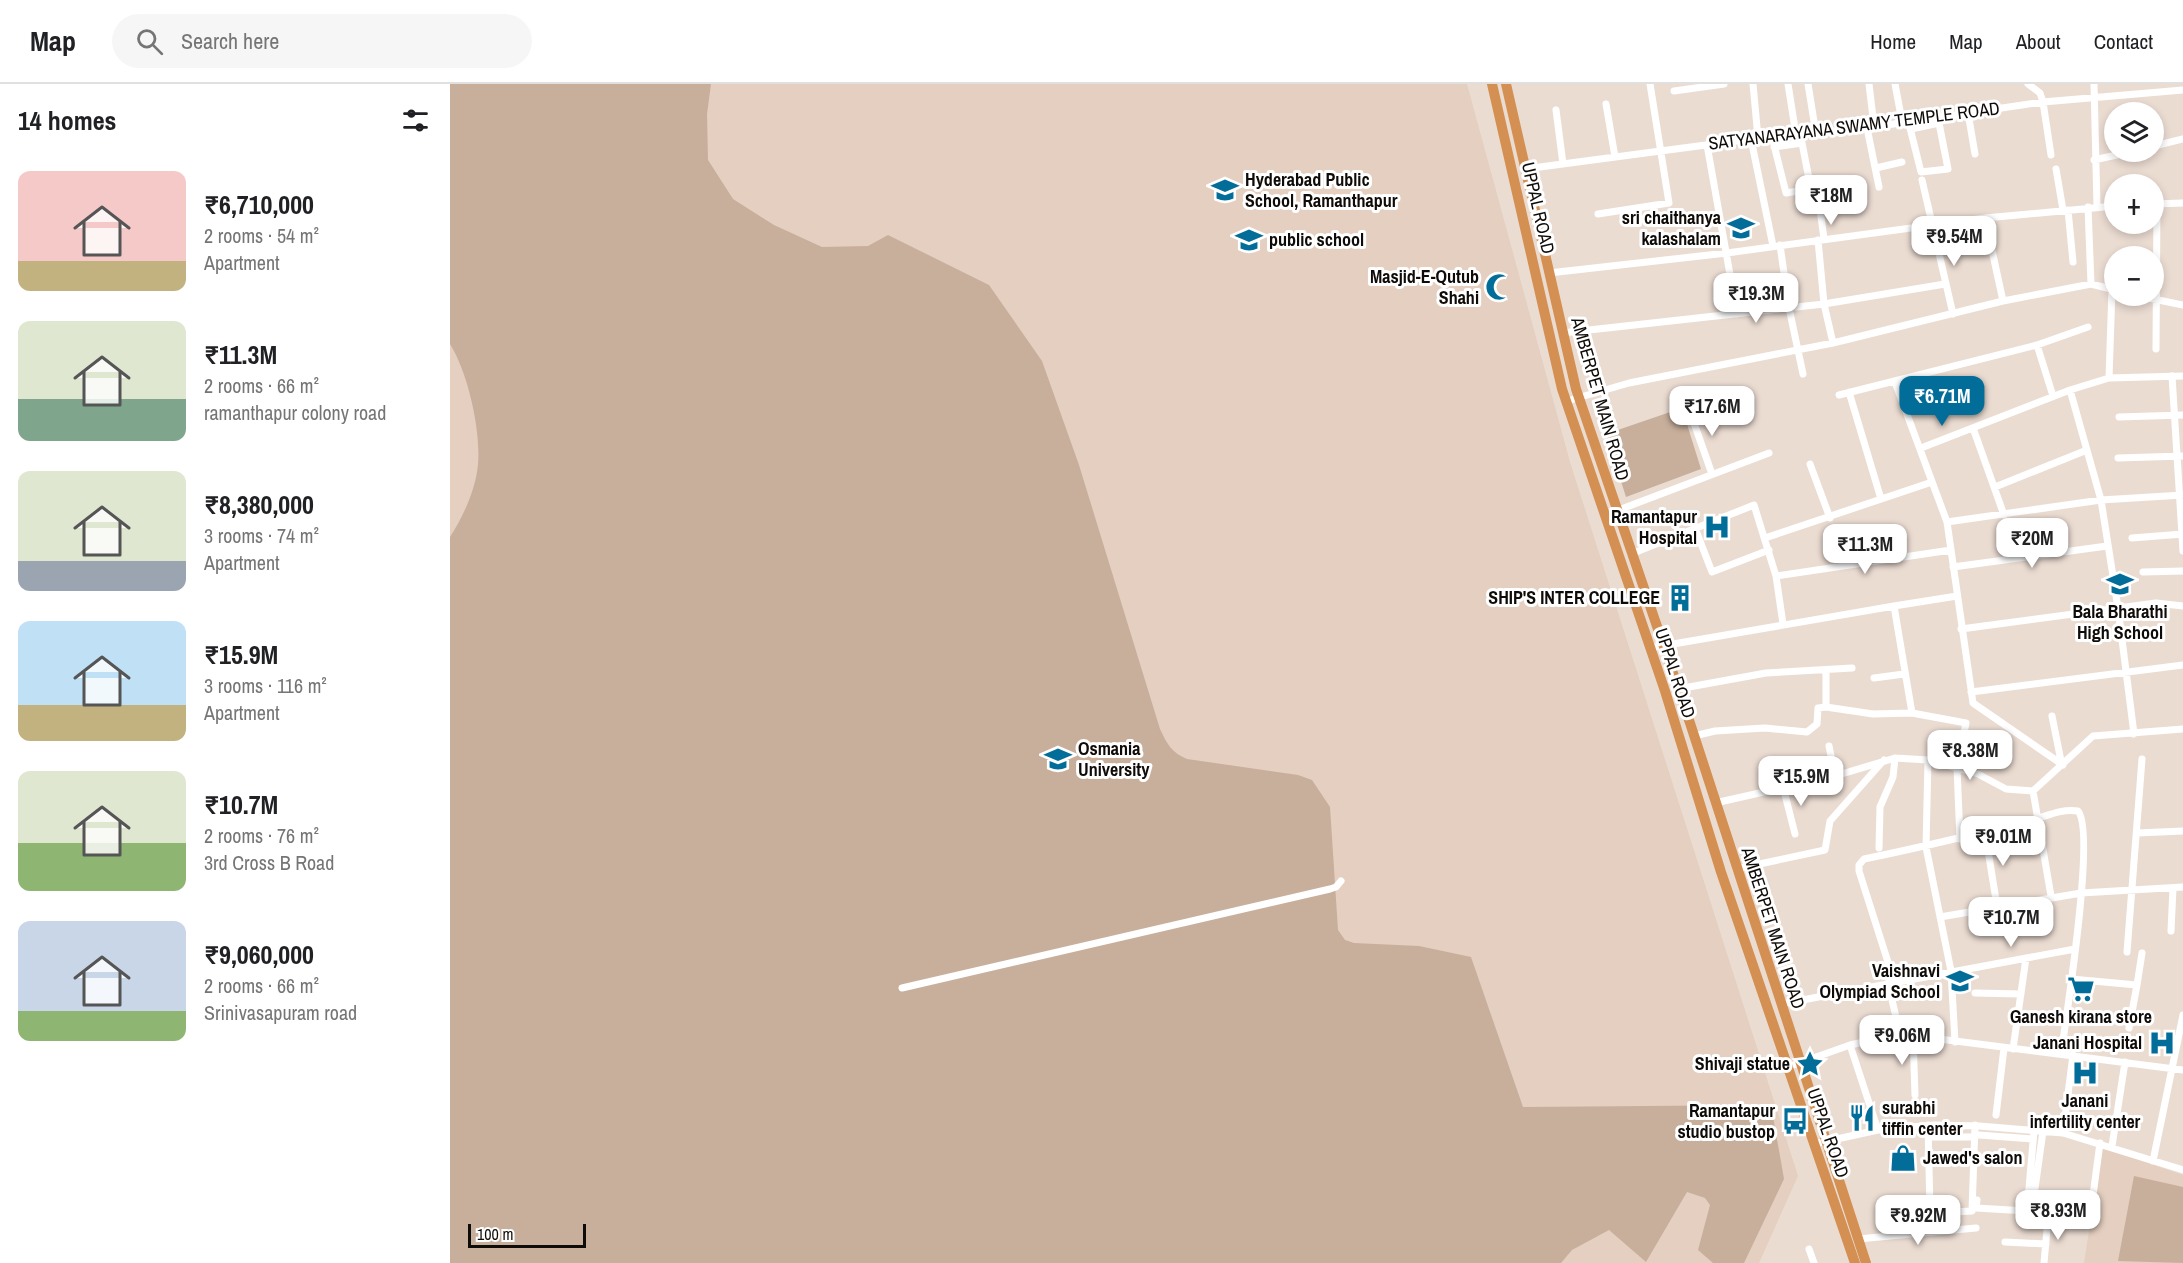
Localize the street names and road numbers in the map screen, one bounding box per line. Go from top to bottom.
street label: SATYANARAYANA SWAMY TEMPLE ROAD [1707,95,2001,156]
street label: UPPAL ROAD [1516,160,1561,256]
street label: AMBERPET MAIN ROAD [1565,313,1636,483]
street label: UPPAL ROAD [1649,625,1702,721]
street label: AMBERPET MAIN ROAD [1735,843,1811,1012]
street label: UPPAL ROAD [1801,1085,1856,1181]

